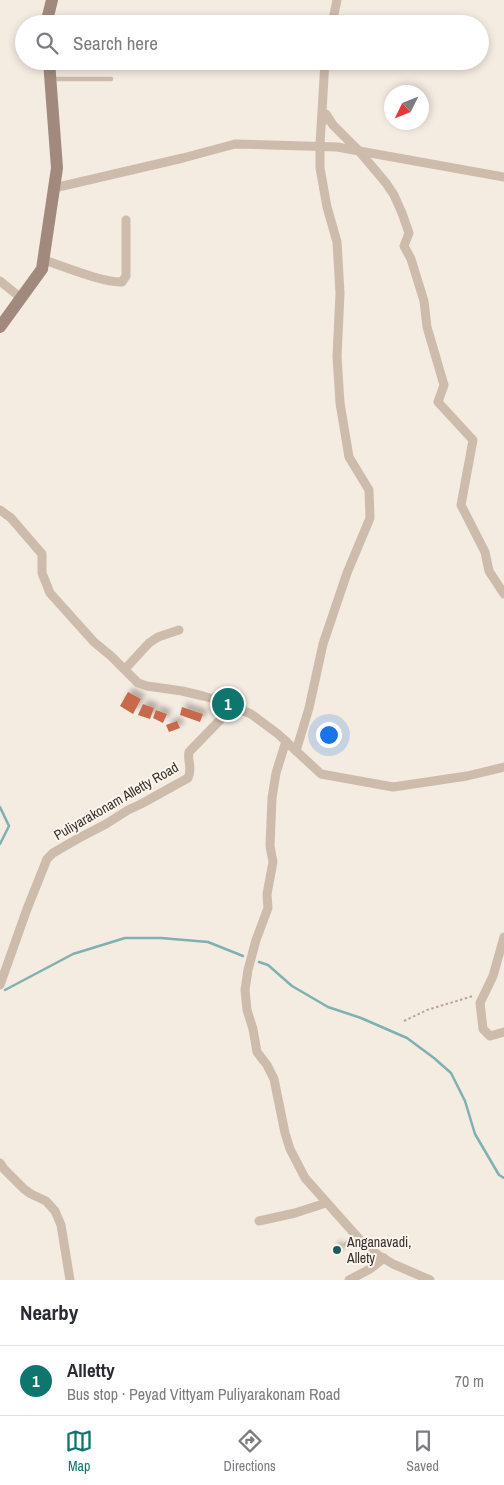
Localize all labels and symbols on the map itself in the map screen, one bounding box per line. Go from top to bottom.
north arrow [384,85,429,130]
pin: 1 [212,685,244,723]
your location [316,722,342,748]
street label: Puliyarakonam Alletty Road [50,758,182,844]
place label: Anganavadi, Allety [346,1233,411,1267]
marker: Anganavadi, Allety [331,1244,343,1256]

